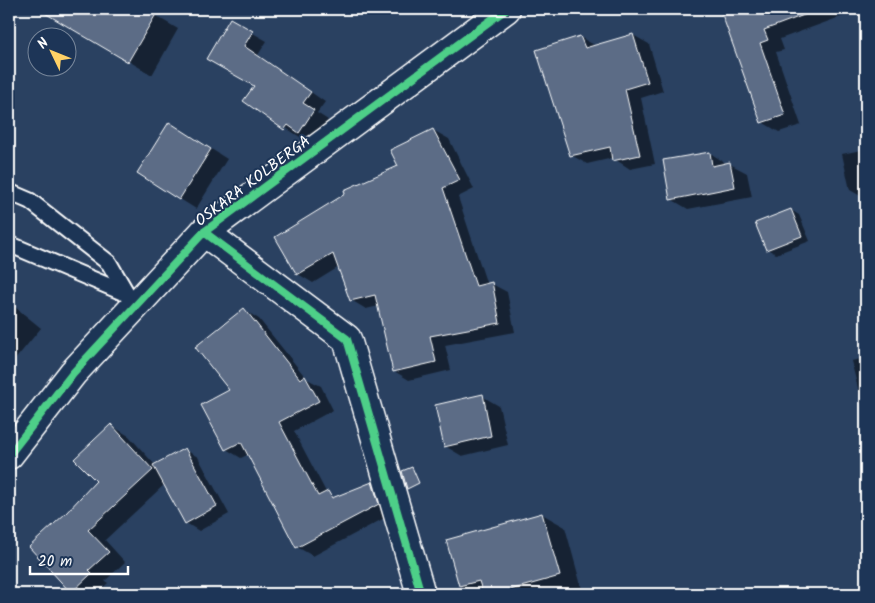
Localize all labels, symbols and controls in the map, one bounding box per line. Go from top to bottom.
north arrow [28,28,78,78]
text: N [32,33,54,55]
street label: OSKARA KOLBERGA [190,129,316,233]
scale bar [30,543,128,575]
text: 20 m [38,550,72,574]

